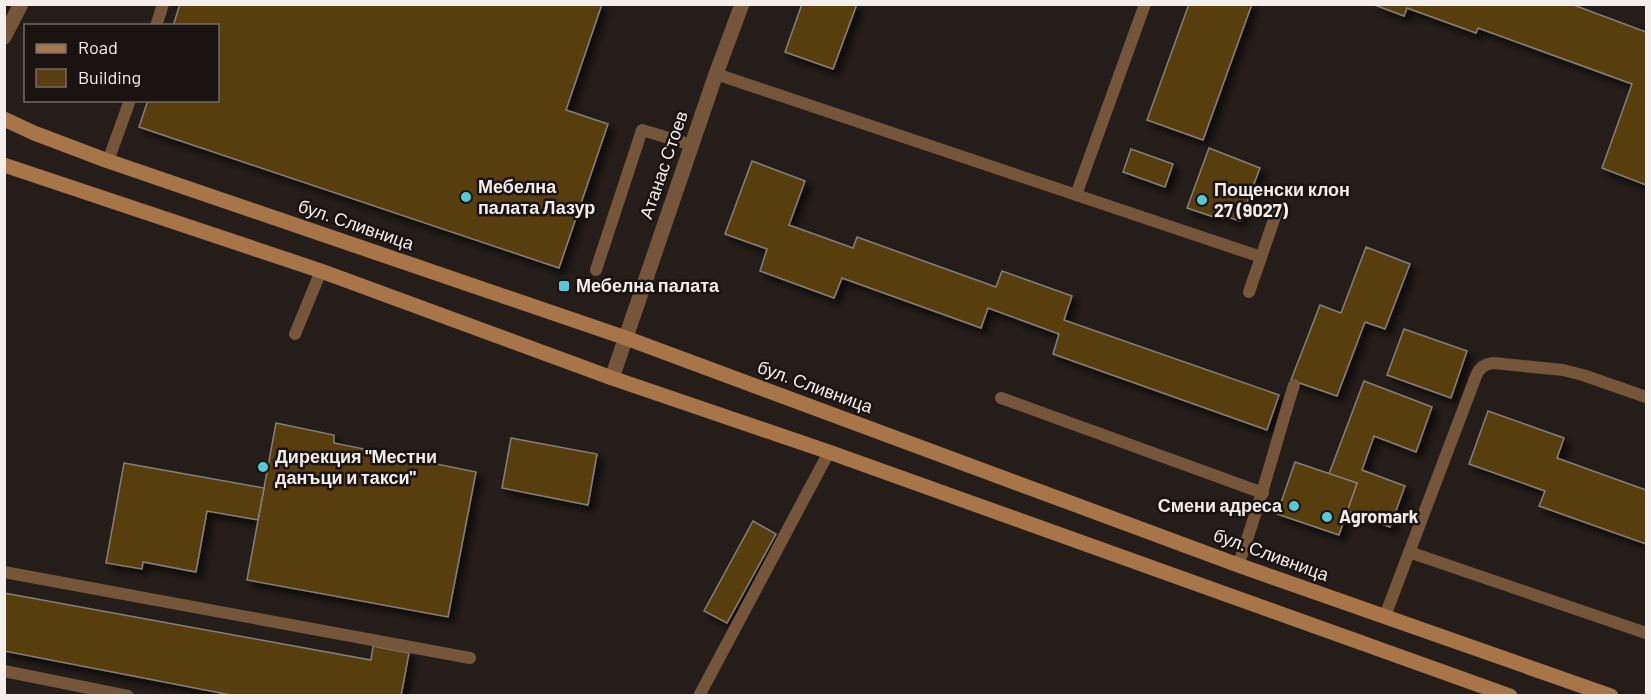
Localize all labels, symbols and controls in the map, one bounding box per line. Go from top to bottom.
legend [24,24,219,102]
text: Road [78,36,118,58]
text: Building [78,66,141,88]
street label: Атанас Стоев [634,108,692,222]
place label: Мебелна палата Лазур [478,175,595,218]
place label: Пощенски клон 27 (9027) [1214,178,1350,221]
marker: Мебелна палата Лазур [459,190,473,204]
marker: Пощенски клон 27 (9027) [1195,193,1209,207]
street label: бул. Сливница [296,194,418,254]
place label: Мебелна палата [576,274,720,296]
marker: Мебелна палата [557,279,571,293]
street label: бул. Сливница [755,355,877,417]
place label: Дирекция "Местни данъци и такси" [275,445,437,488]
marker: Дирекция "Местни данъци и такси" [256,460,270,474]
place label: Смени адреса [1158,494,1283,516]
marker: Смени адреса [1287,499,1301,513]
place label: Agromark [1339,505,1419,527]
marker: Agromark [1320,510,1334,524]
street label: бул. Сливница [1211,523,1333,585]

